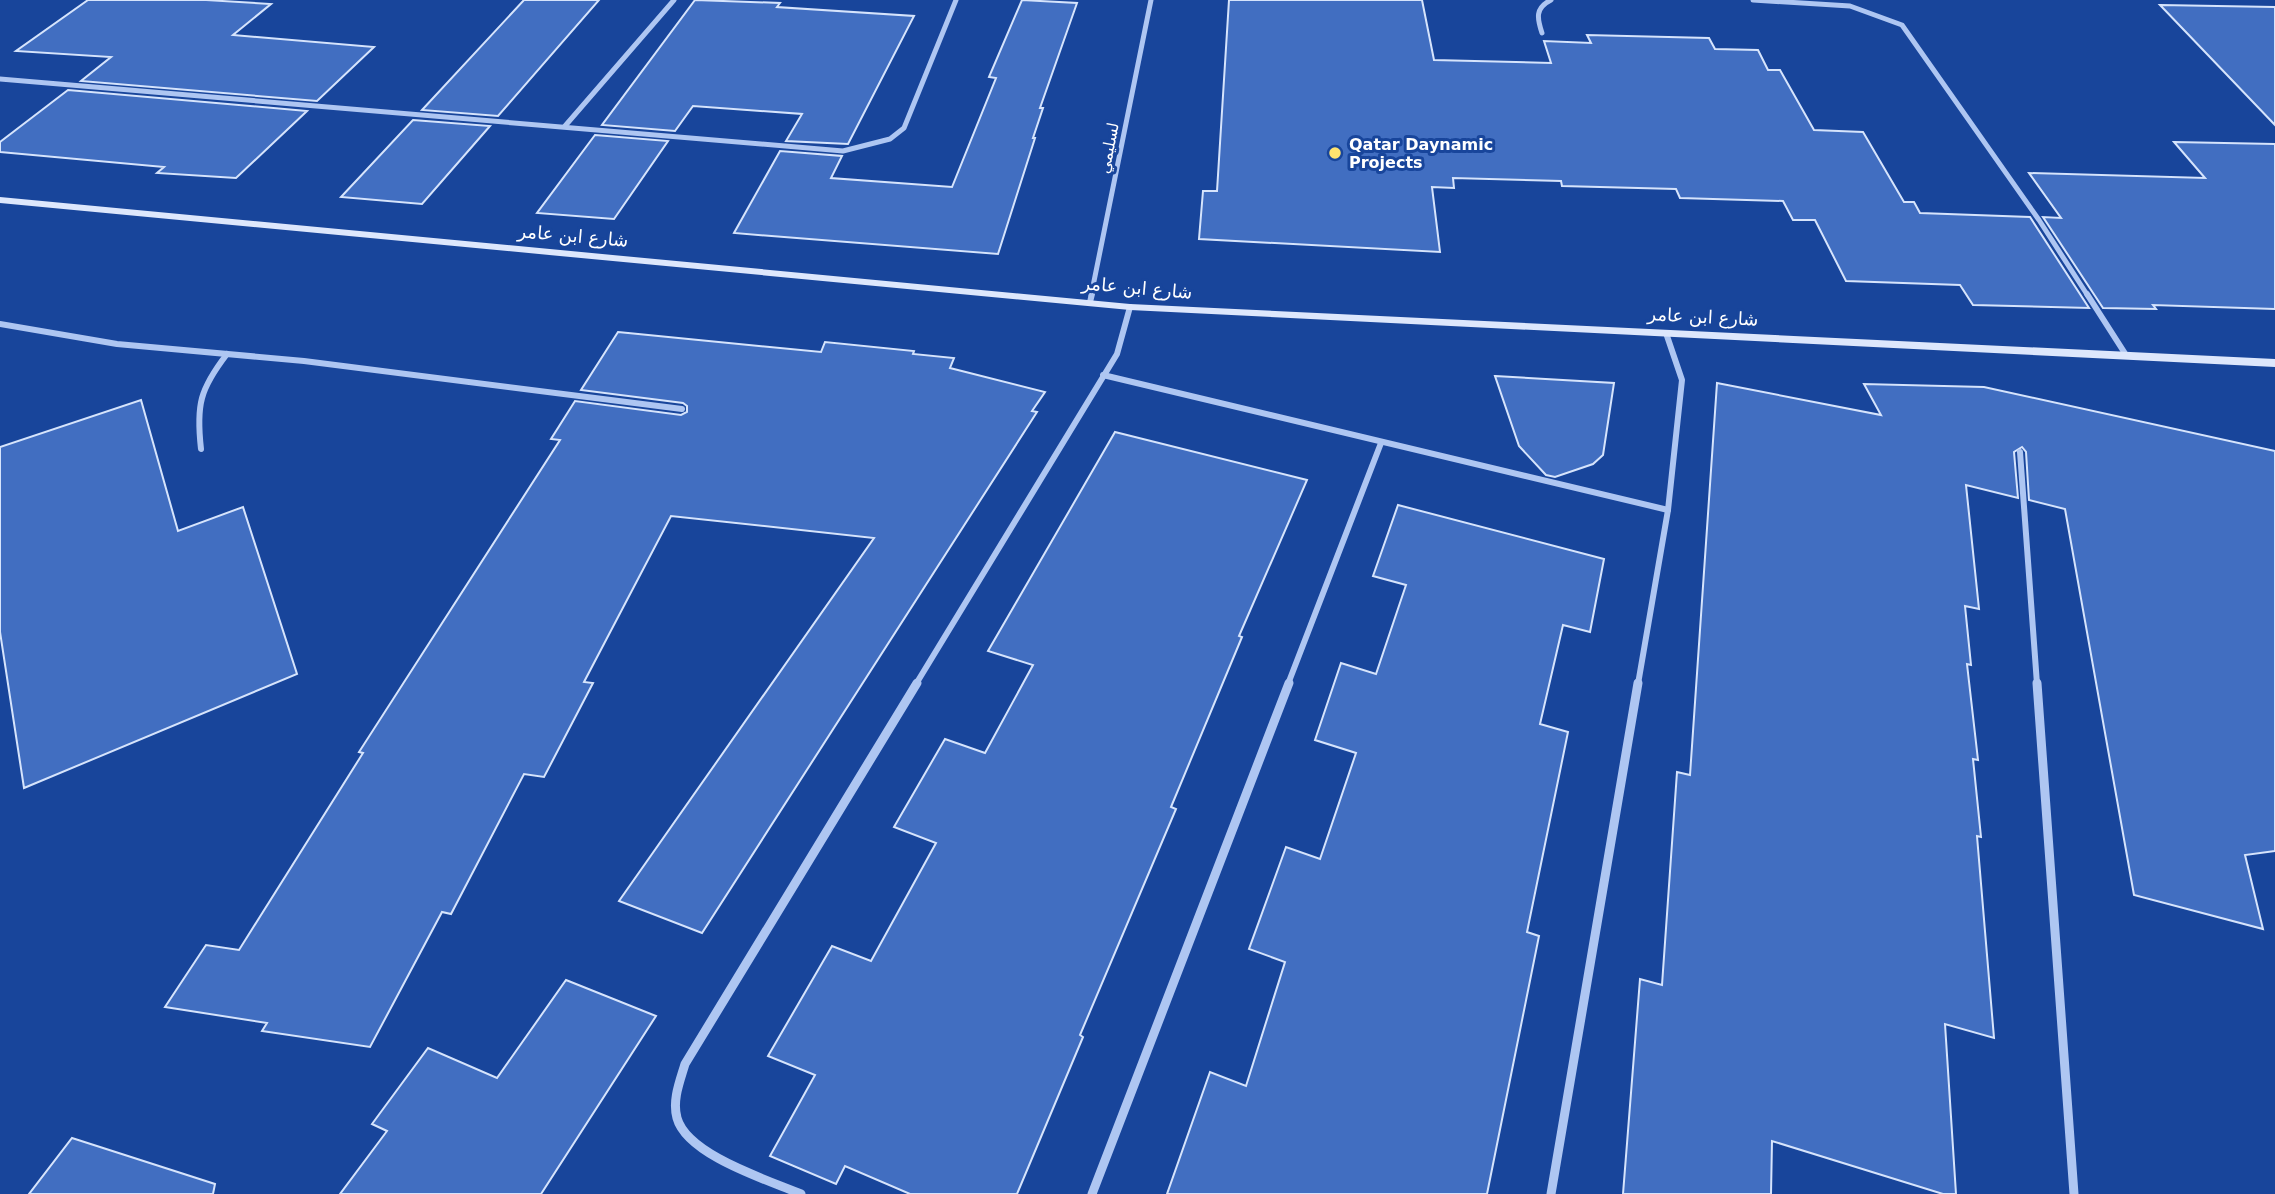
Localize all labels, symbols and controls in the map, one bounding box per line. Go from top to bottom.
street label: لسليمي [1094,121,1124,176]
place label: Qatar Daynamic Projects [1349,135,1493,172]
marker: Qatar Daynamic Projects [1327,145,1343,161]
street label: شارع ابن عامر [516,220,629,252]
street label: شارع ابن عامر [1080,272,1193,304]
street label: شارع ابن عامر [1646,303,1759,331]

